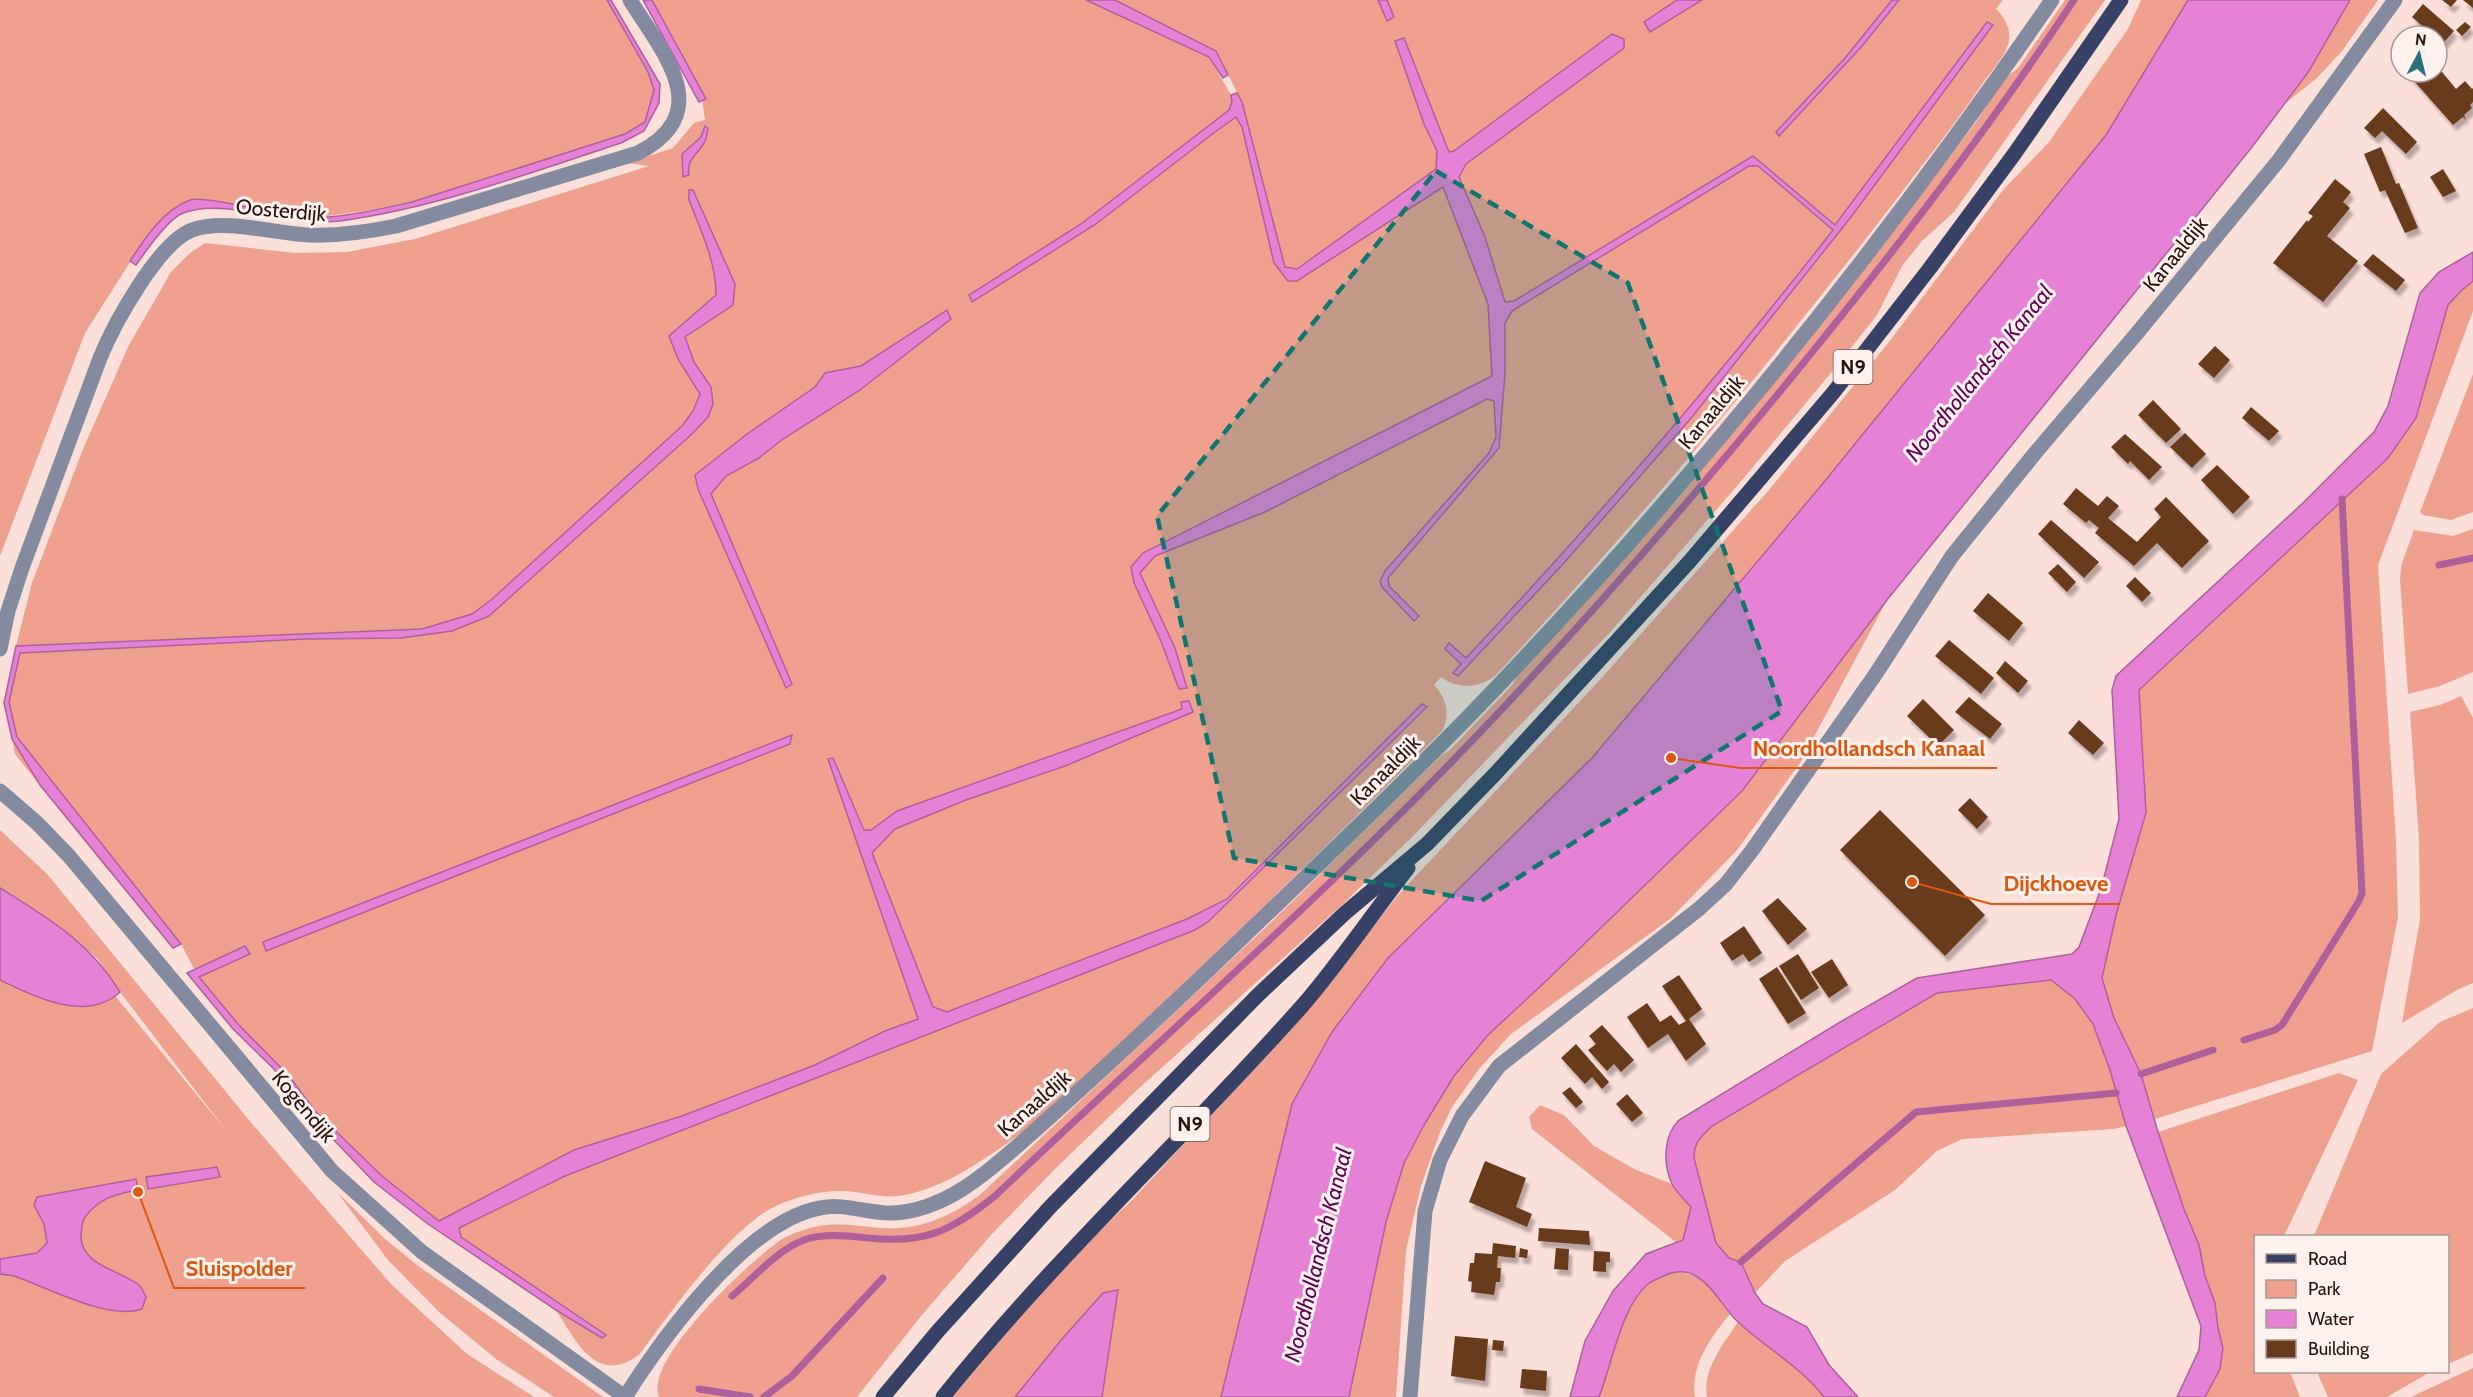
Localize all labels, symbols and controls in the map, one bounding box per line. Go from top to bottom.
north arrow [2389,24,2449,84]
text: N [2414,29,2428,50]
street label: Oosterdijk [235,194,328,227]
street label: Kanaaldijk [2137,211,2214,297]
water label: Noordhollandsch Kanaal [1899,279,2059,467]
road number: N9 [1834,350,1872,384]
street label: Kanaaldijk [1673,370,1750,455]
callout: Noordhollandsch Kanaal [1740,728,1997,768]
street label: Kanaaldijk [1345,729,1426,811]
text: Noordhollandsch Kanaal [1753,735,1986,762]
callout: Dijckhoeve [1991,864,2120,904]
text: Dijckhoeve [2004,870,2108,897]
street label: Kanaaldijk [992,1064,1077,1142]
street label: Kogendijk [266,1065,341,1148]
road number: N9 [1170,1107,1210,1141]
water label: Noordhollandsch Kanaal [1278,1144,1358,1365]
legend [2254,1235,2449,1373]
callout: Sluispolder [174,1248,305,1288]
text: Road [2308,1248,2347,1270]
text: Sluispolder [186,1255,293,1282]
text: Park [2308,1278,2341,1300]
text: Water [2308,1308,2354,1330]
text: Building [2308,1338,2370,1360]

